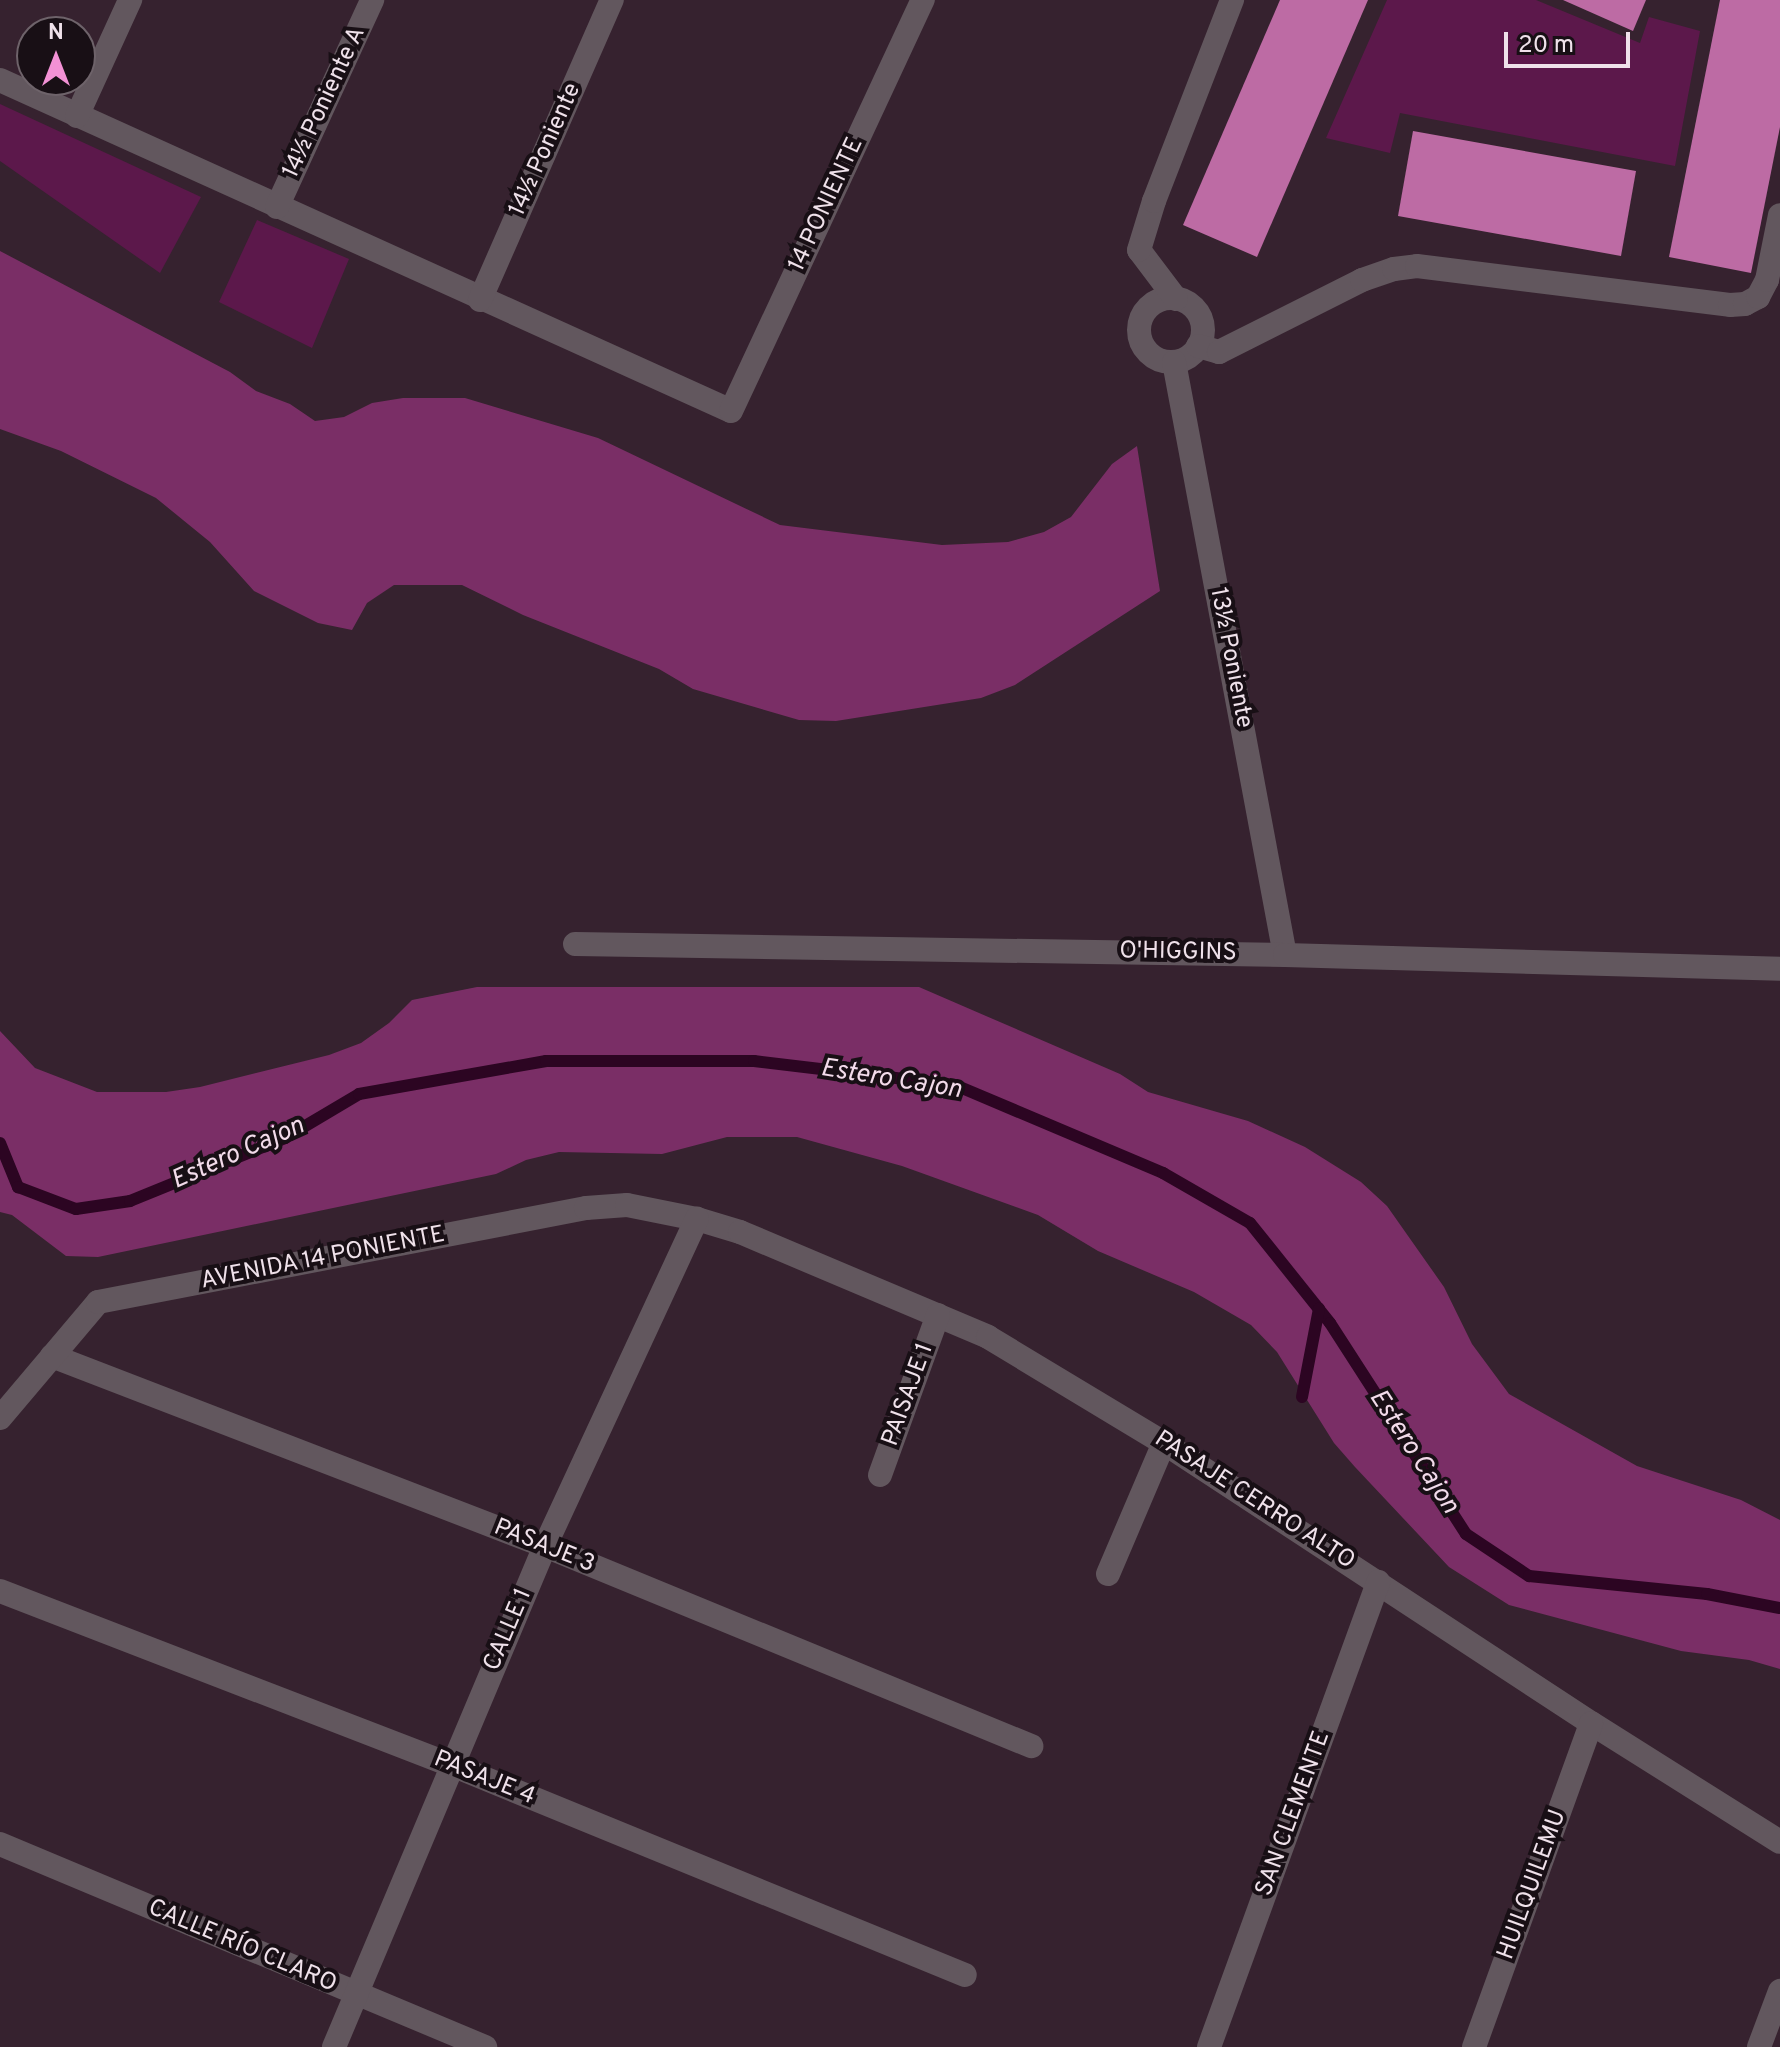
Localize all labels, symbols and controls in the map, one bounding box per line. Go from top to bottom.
north arrow [16,16,96,96]
scale bar [1508,16,1634,66]
text: N [48,20,64,47]
street label: 14½ Poniente A [277,22,373,184]
text: 20 m [1518,31,1574,61]
street label: 14½ Poniente [504,79,588,221]
street label: 14 PONIENTE [783,133,871,277]
street label: 13½ Poniente [1202,585,1258,731]
street label: O'HIGGINS [1119,938,1237,968]
water label: Estero Cajon [818,1053,964,1107]
water label: Estero Cajon [167,1111,309,1197]
street label: AVENIDA 14 PONIENTE [198,1221,448,1297]
street label: PAISAJE 1 [877,1340,941,1450]
water label: Estero Cajon [1361,1384,1465,1520]
street label: PASAJE CERRO ALTO [1148,1425,1360,1577]
street label: PASAJE 3 [489,1514,599,1580]
street label: CALLE 1 [479,1584,539,1676]
street label: SAN CLEMENTE [1251,1727,1337,1901]
street label: PASAJE 4 [429,1746,539,1812]
street label: HUILQUILEMU [1493,1806,1573,1964]
street label: CALLE RÍO CLARO [143,1894,341,2000]

